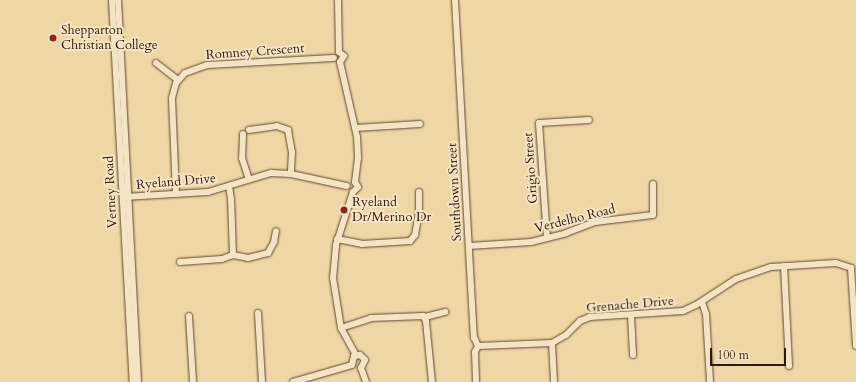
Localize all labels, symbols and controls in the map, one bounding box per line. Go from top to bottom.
place label: Shepparton Christian College [61,23,158,54]
marker: Shepparton Christian College [48,33,58,43]
street label: Romney Crescent [205,41,305,63]
street label: Grigio Street [521,132,541,204]
street label: Southdown Street [445,142,465,242]
street label: Verney Road [101,155,121,229]
street label: Ryeland Drive [136,171,216,193]
place label: Ryeland Dr/Merino Dr [352,195,431,226]
street label: Verdelho Road [533,201,617,237]
marker: Ryeland Dr/Merino Dr [339,205,349,215]
street label: Grenache Drive [586,293,674,317]
scale bar [712,340,788,366]
text: 100 m [717,347,749,363]

